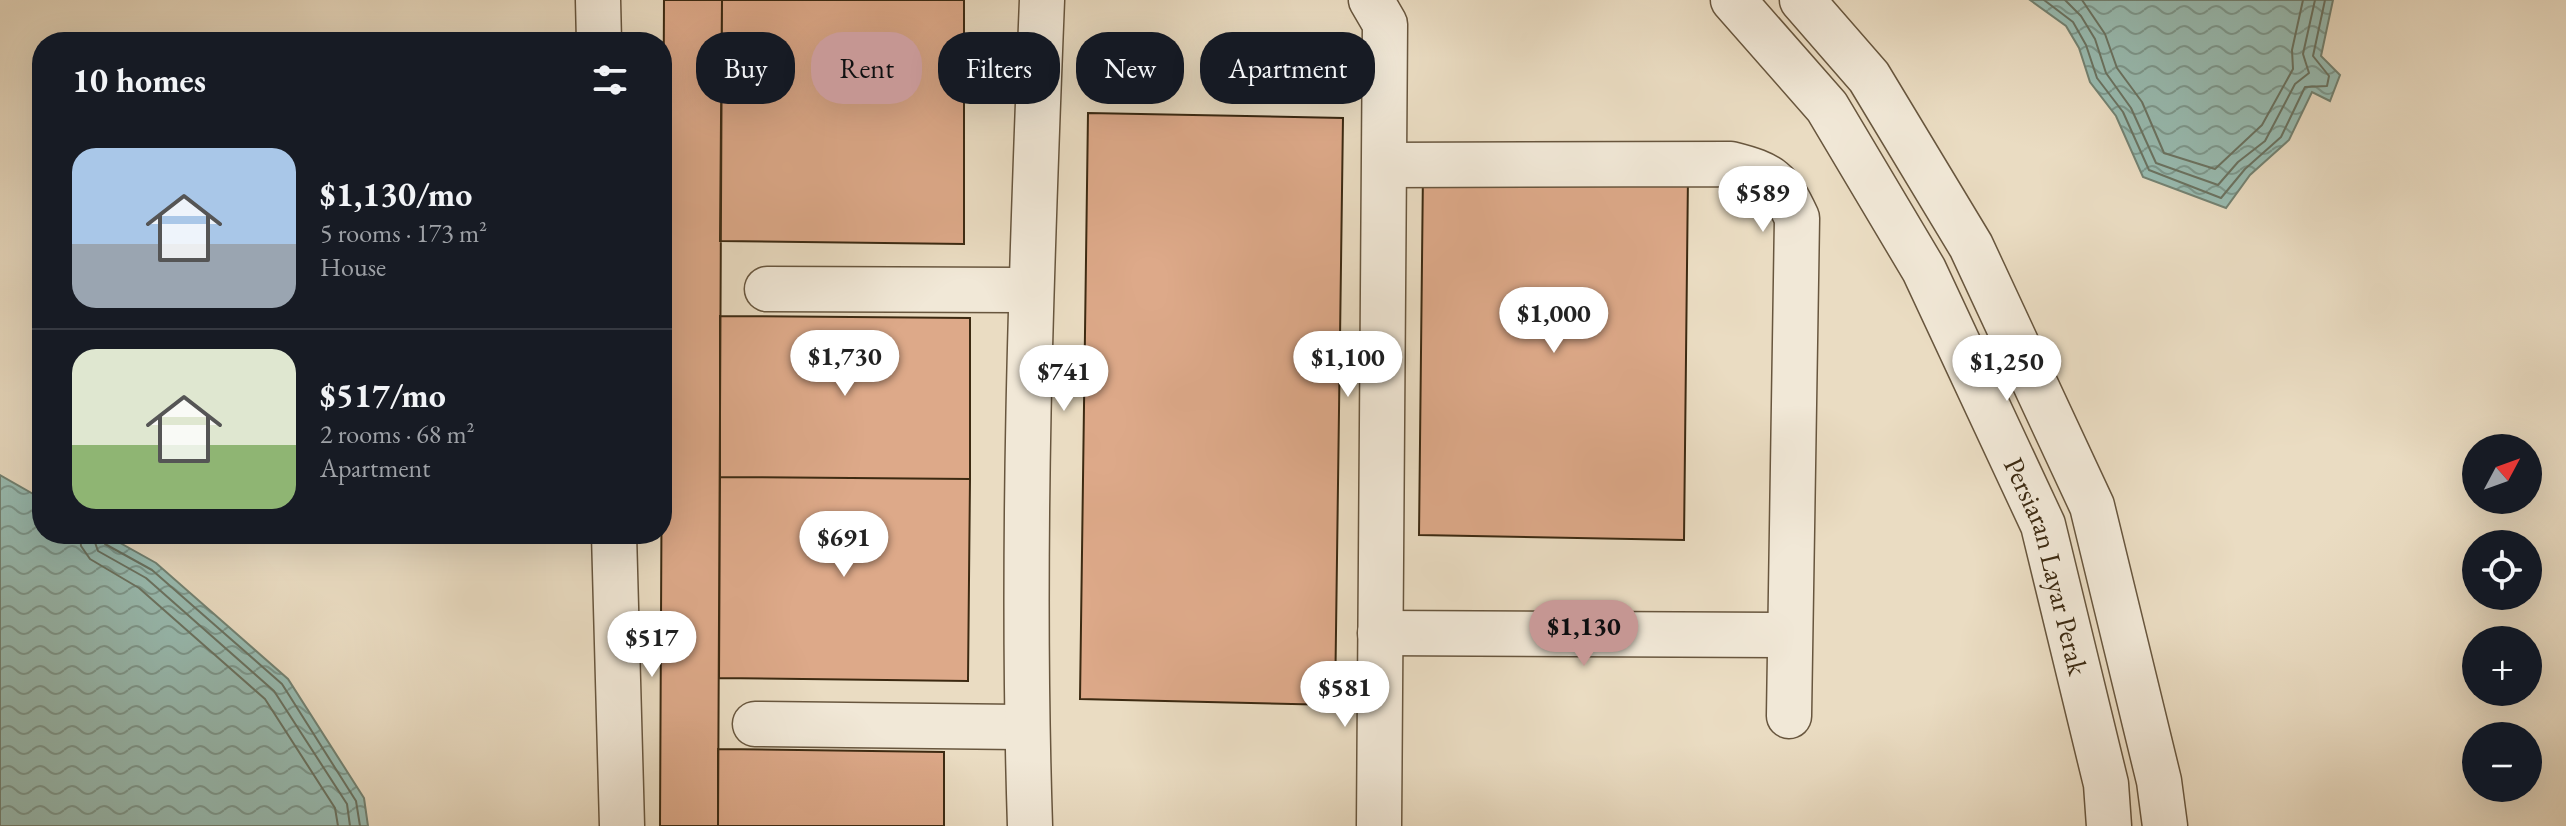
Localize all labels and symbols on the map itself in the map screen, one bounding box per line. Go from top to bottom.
pin: $589 [1716,166,1810,234]
pin: $1,000 [1489,287,1619,355]
pin: $1,730 [780,330,910,398]
pin: $1,100 [1283,331,1413,399]
pin: $1,250 [1942,335,2072,403]
pin: $741 [1017,345,1111,413]
north arrow [2462,434,2542,514]
street label: Persiaran Layar Perak [1996,452,2097,679]
pin: $691 [797,511,891,579]
pin: $1,130 [1519,600,1649,668]
pin: $517 [605,611,699,679]
pin: $581 [1298,661,1392,729]

